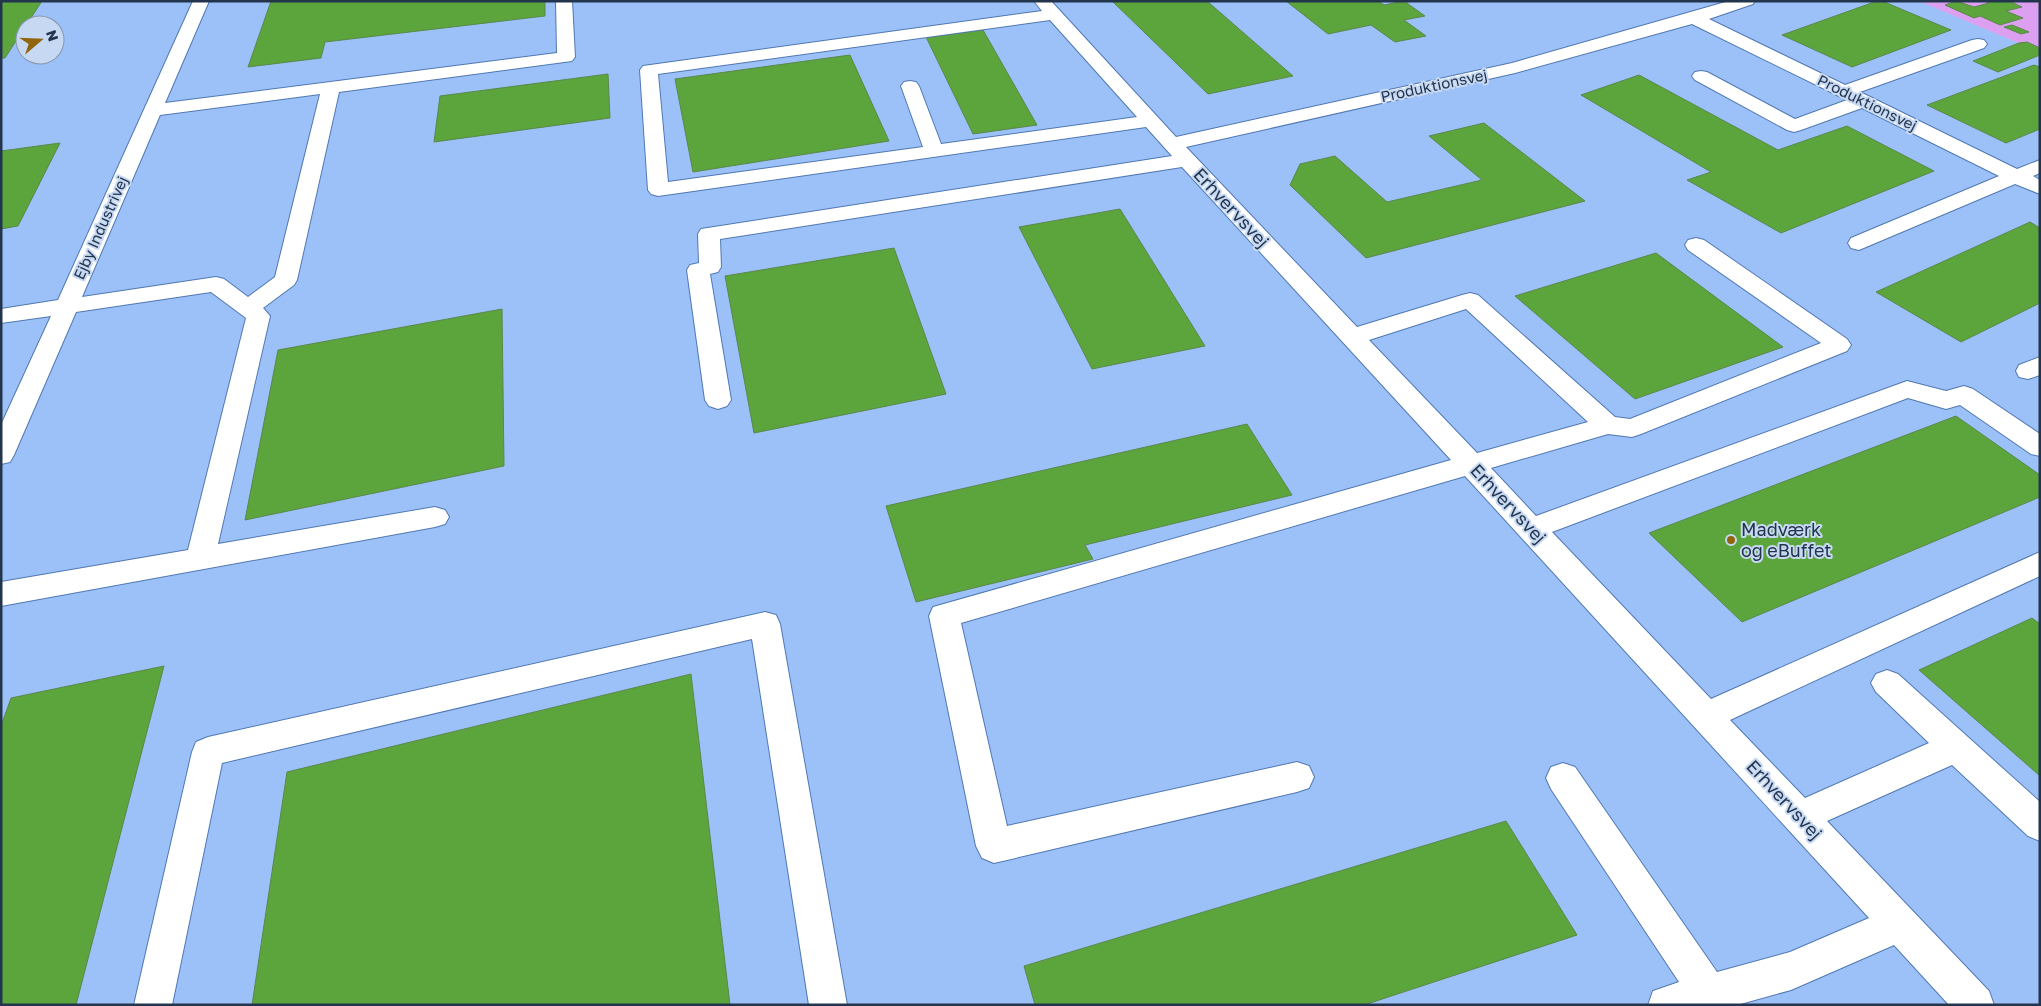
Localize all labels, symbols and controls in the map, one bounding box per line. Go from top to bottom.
north arrow [15,15,65,65]
text: N [43,28,63,43]
street label: Produktionsvej [1379,65,1489,105]
street label: Produktionsvej [1815,70,1920,134]
street label: Erhvervsvej [1189,163,1274,252]
street label: Ejby Industrivej [69,173,131,282]
street label: Erhvervsvej [1466,459,1551,548]
place label: Madværk og eBuffet [1741,518,1832,561]
marker: Madværk og eBuffet [1725,534,1737,546]
street label: Erhvervsvej [1742,755,1827,844]

